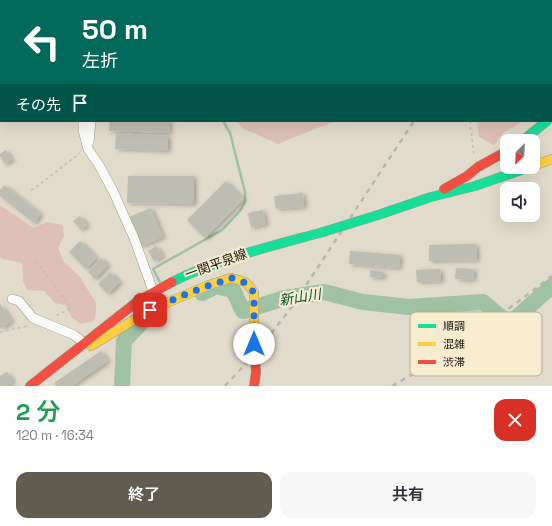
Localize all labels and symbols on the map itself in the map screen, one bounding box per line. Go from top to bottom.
north arrow [500,134,540,174]
street label: 一関平泉線 [183,245,249,283]
water label: 新山川 [278,285,324,309]
pin [133,293,167,327]
legend [410,312,542,376]
text: 順調 [443,319,465,333]
position arrow [233,323,275,365]
text: 混雑 [443,337,465,351]
text: 渋滞 [443,355,465,369]

